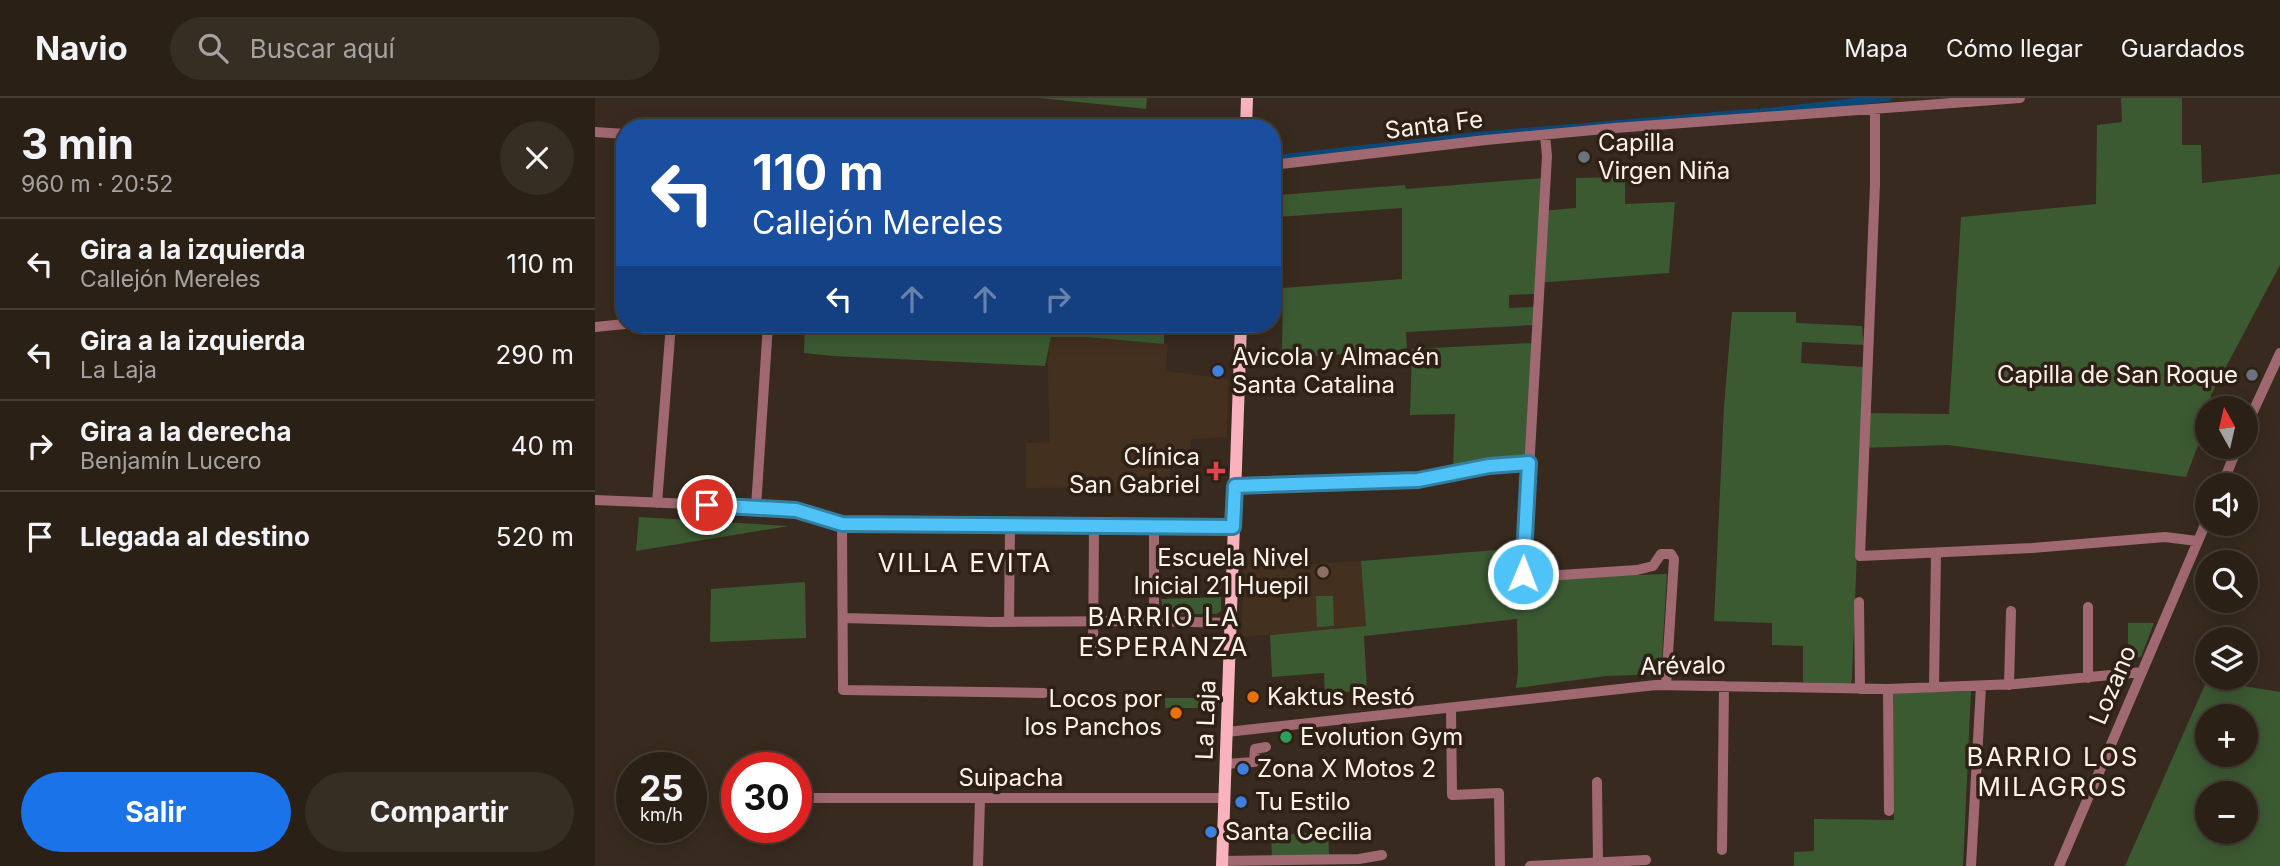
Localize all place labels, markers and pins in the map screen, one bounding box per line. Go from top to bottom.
place label: Capilla Virgen Niña [1598,128,1730,185]
marker: Capilla Virgen Niña [1576,149,1592,165]
place label: Avicola y Almacén Santa Catalina [1232,342,1439,399]
place label: Capilla de San Roque [1997,360,2238,389]
marker: Avicola y Almacén Santa Catalina [1210,363,1226,379]
marker: Capilla de San Roque [2244,367,2260,383]
place label: Clínica San Gabriel [1069,442,1200,499]
marker: Clínica San Gabriel [1206,461,1226,481]
pin [677,475,737,535]
place label: Escuela Nivel Inicial 21 Huepil [1134,543,1309,600]
marker: Escuela Nivel Inicial 21 Huepil [1315,564,1331,580]
place label: Kaktus Restó [1267,682,1415,711]
place label: Locos por los Panchos [1024,684,1162,741]
marker: Kaktus Restó [1245,689,1261,705]
marker: Locos por los Panchos [1168,705,1184,721]
place label: Evolution Gym [1300,722,1463,751]
marker: Evolution Gym [1278,729,1294,745]
place label: Zona X Motos 2 [1257,754,1436,783]
marker: Zona X Motos 2 [1235,761,1251,777]
place label: Tu Estilo [1255,787,1351,816]
marker: Tu Estilo [1233,794,1249,810]
place label: Santa Cecilia [1225,817,1372,846]
marker: Santa Cecilia [1203,824,1219,840]

